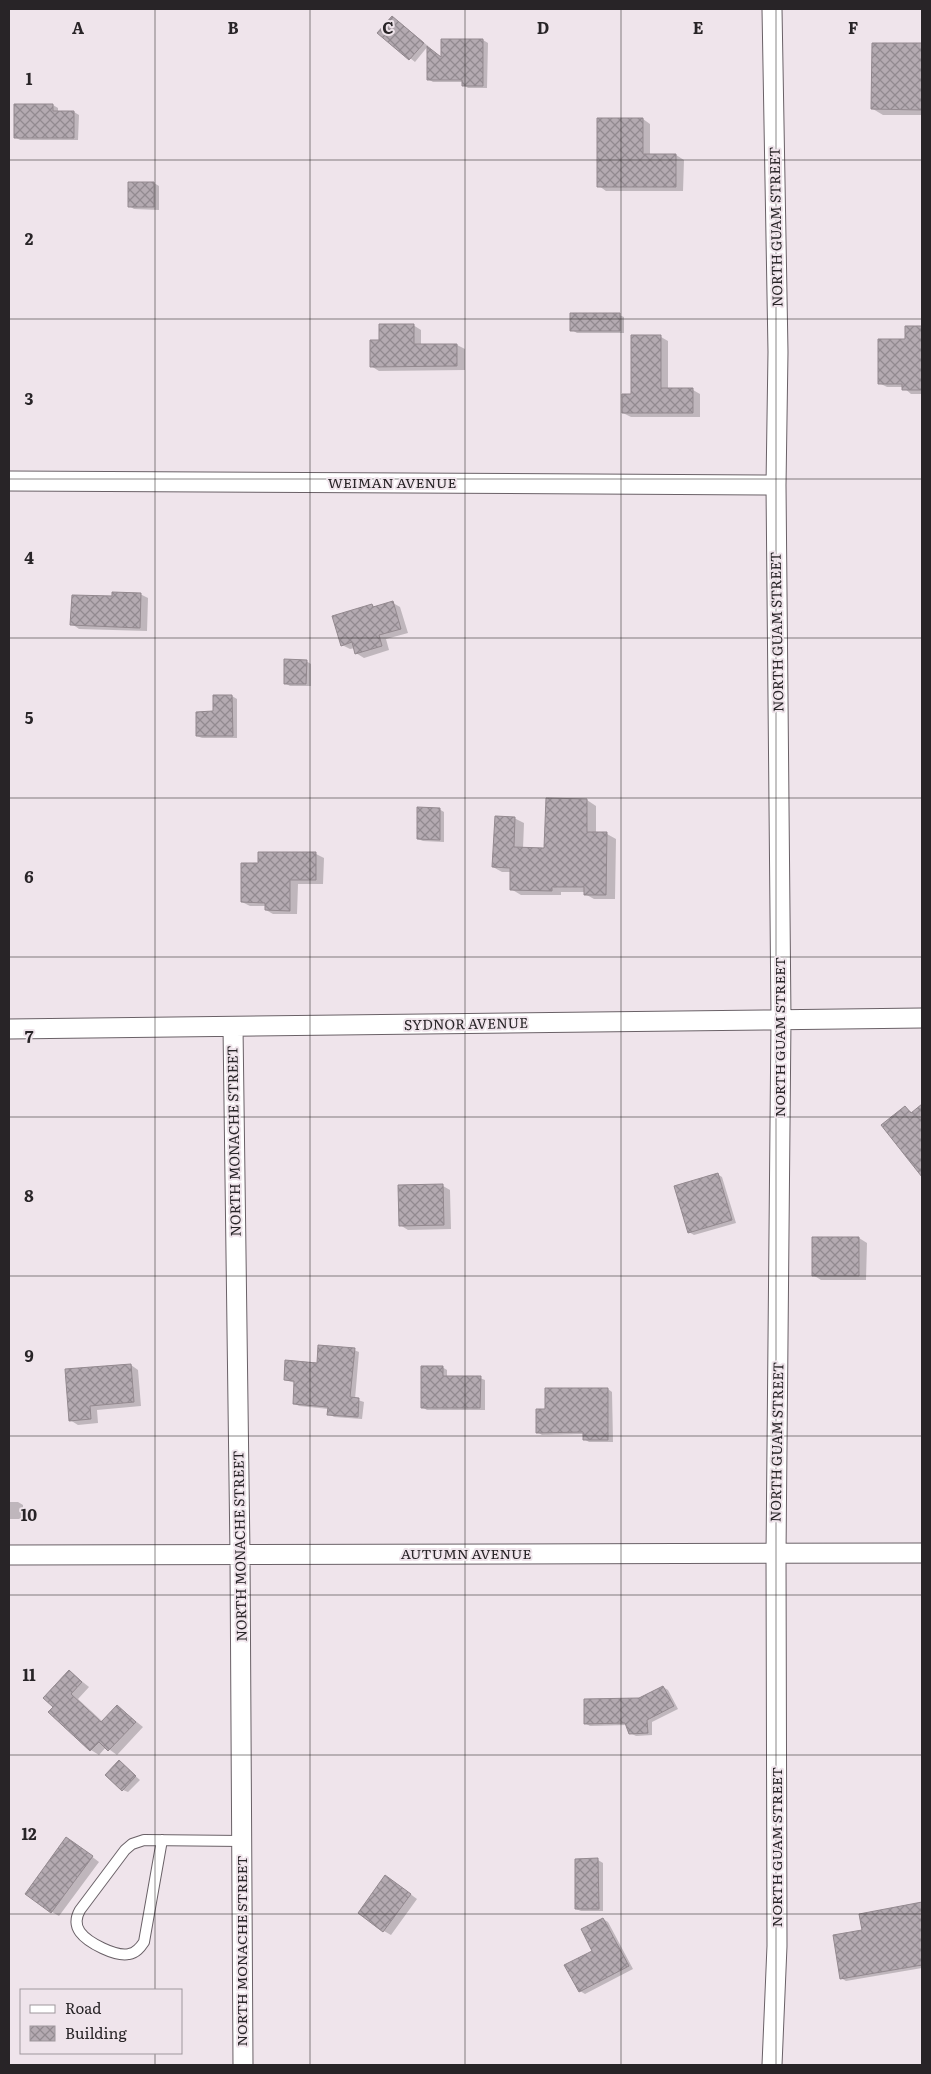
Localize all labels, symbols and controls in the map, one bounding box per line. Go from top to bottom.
text: A [72,15,84,39]
text: B [227,15,239,39]
text: C [382,15,394,39]
text: D [537,15,549,39]
text: E [693,15,704,39]
text: F [848,15,858,39]
text: 1 [26,66,33,90]
street label: NORTH GUAM STREET [764,147,786,307]
text: 2 [25,226,34,250]
text: 3 [25,386,34,410]
street label: WEIMAN AVENUE [328,472,456,492]
text: 4 [24,545,34,569]
street label: NORTH GUAM STREET [765,552,787,712]
text: 5 [25,705,34,729]
text: 6 [24,864,34,888]
street label: NORTH GUAM STREET [769,957,789,1117]
street label: SYDNOR AVENUE [404,1012,528,1034]
text: 7 [25,1024,34,1048]
street label: NORTH MONACHE STREET [221,1045,245,1237]
text: 8 [24,1183,34,1207]
text: 9 [24,1343,34,1367]
street label: NORTH GUAM STREET [765,1362,787,1522]
street label: NORTH MONACHE STREET [227,1450,251,1642]
text: 10 [21,1502,37,1526]
street label: AUTUMN AVENUE [401,1543,531,1563]
text: 11 [22,1662,36,1686]
street label: NORTH GUAM STREET [766,1767,786,1927]
text: 12 [21,1821,37,1845]
street label: NORTH MONACHE STREET [231,1855,251,2047]
legend [20,1989,182,2054]
text: Road [65,1996,101,2019]
text: Building [65,2021,127,2044]

